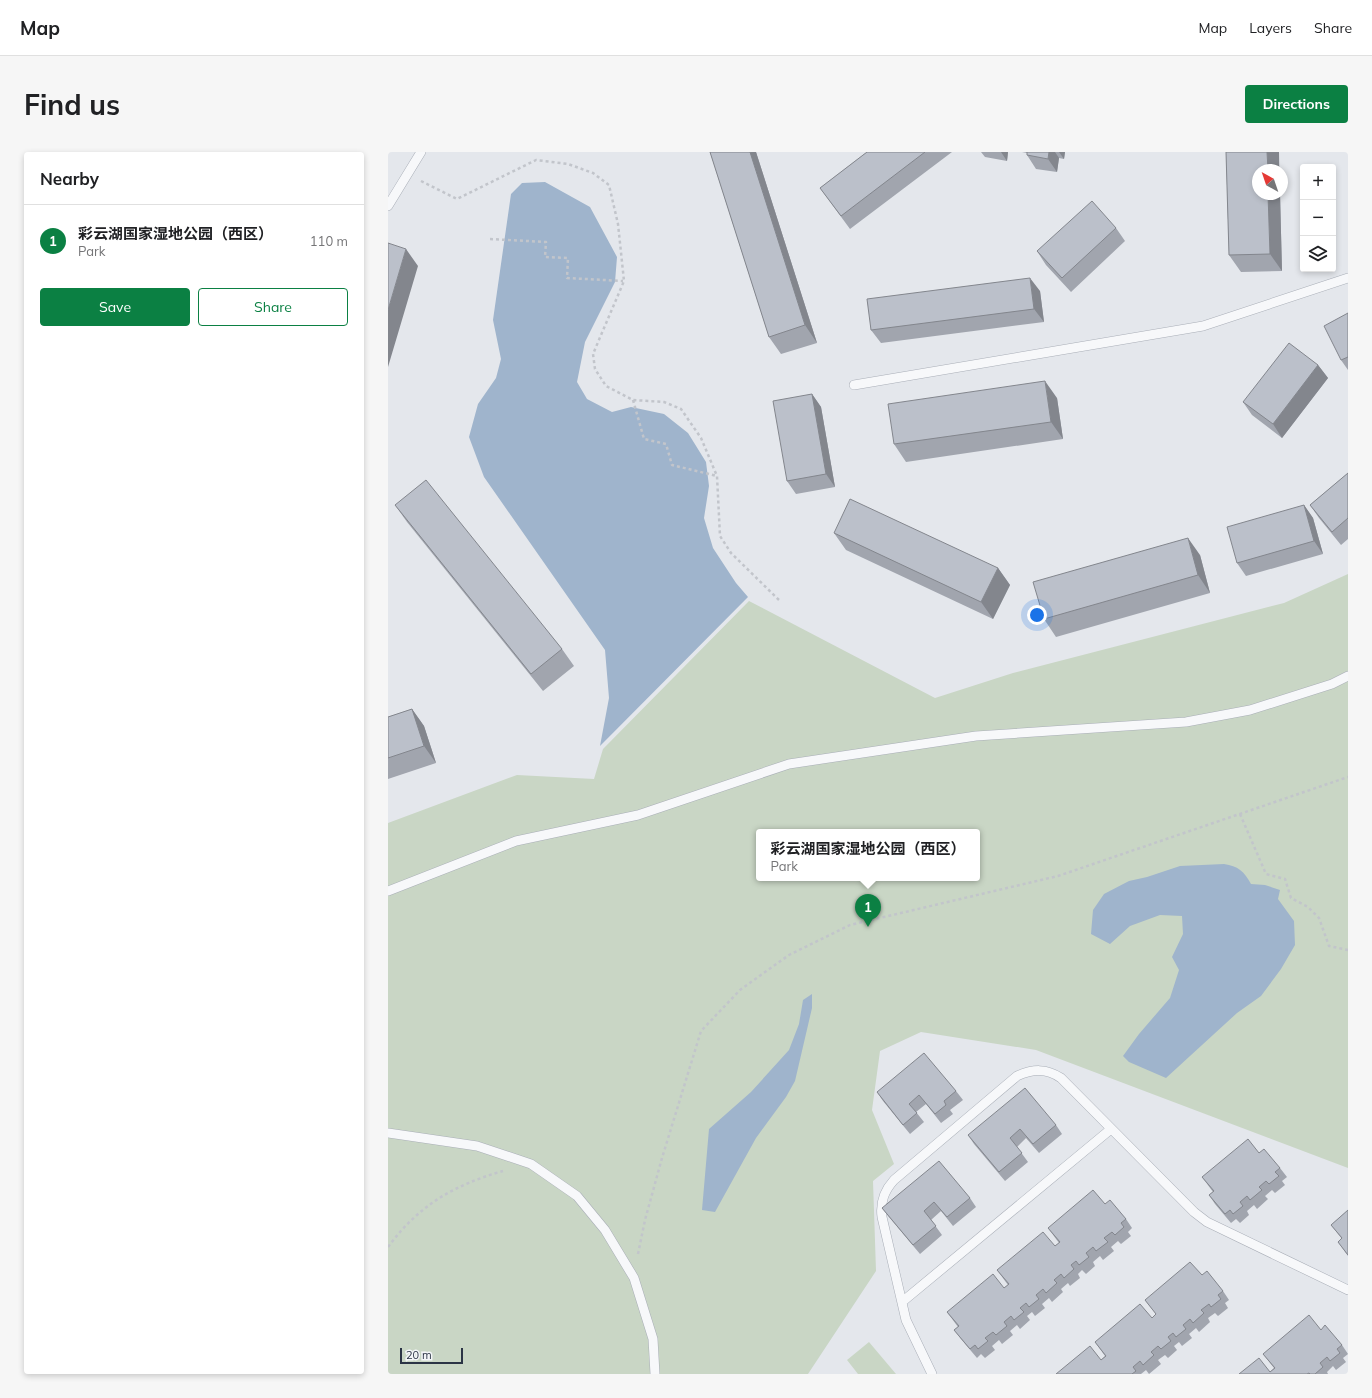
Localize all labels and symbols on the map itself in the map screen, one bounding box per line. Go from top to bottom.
north arrow [1252,164,1288,200]
your location [1027,605,1047,625]
pin: 1 [855,894,881,927]
scale bar [400,1346,463,1365]

